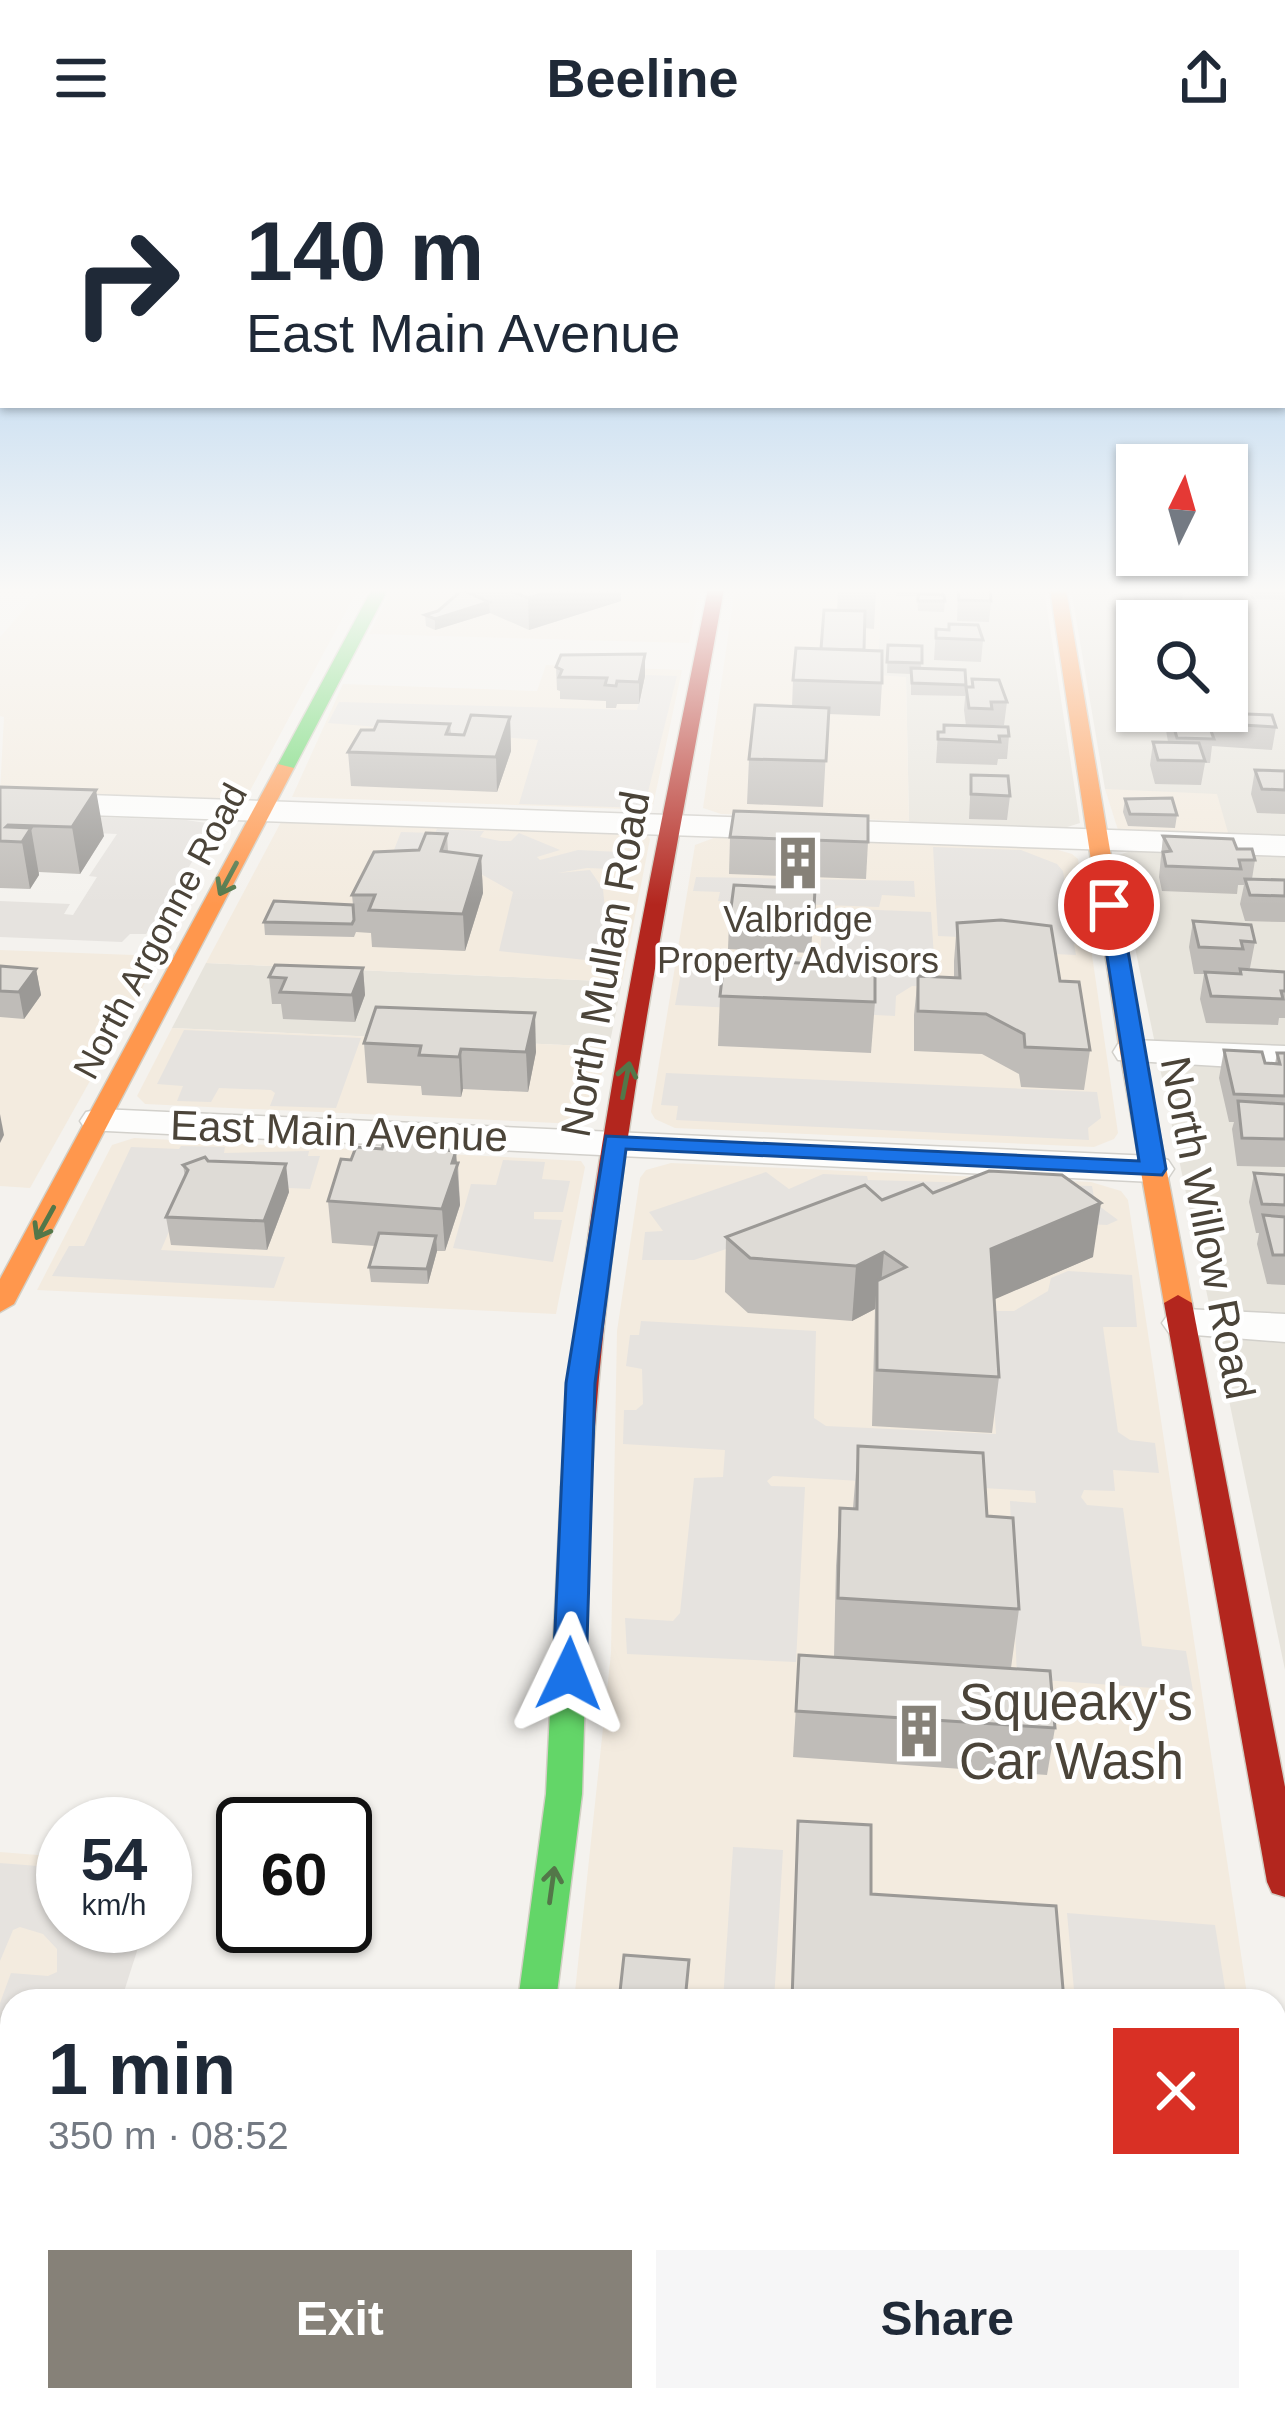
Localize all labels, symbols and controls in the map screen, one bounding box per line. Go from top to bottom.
icon: menu [48,45,114,111]
icon: share [1171,45,1237,111]
text: Beeline [546,48,739,108]
icon: right [48,204,204,360]
text: 140 m [246,204,484,298]
text: East Main Avenue [246,303,680,363]
north arrow [1116,444,1248,576]
map controls [1116,444,1248,732]
button: search [1116,600,1248,732]
street label: North Argonne Road [65,776,255,1086]
street label: North Mullan Road [551,787,659,1141]
building icon: Valbridge Property Advisors [769,834,827,892]
pin [1058,854,1160,956]
one-way arrow [216,860,239,895]
icon: arrive [1076,872,1142,938]
place label: Valbridge Property Advisors [657,899,939,981]
street label: North Willow Road [1152,1053,1264,1403]
one-way arrow [616,1061,638,1100]
street label: East Main Avenue [169,1102,509,1160]
one-way arrow [33,1204,56,1239]
position arrow [506,1611,632,1737]
place label: Squeaky's Car Wash [959,1674,1193,1790]
building icon: Squeaky's Car Wash [890,1702,948,1760]
speed limit sign: 60 [216,1797,372,1953]
text: 54 [81,1826,147,1893]
one-way arrow [541,1866,564,1905]
text: km/h [81,1888,147,1921]
button: close [1113,2028,1239,2154]
text: 1 min [48,2029,236,2109]
text: 350 m · 08:52 [48,2114,289,2157]
button: Exit [48,2250,632,2388]
button: Share [656,2250,1239,2388]

